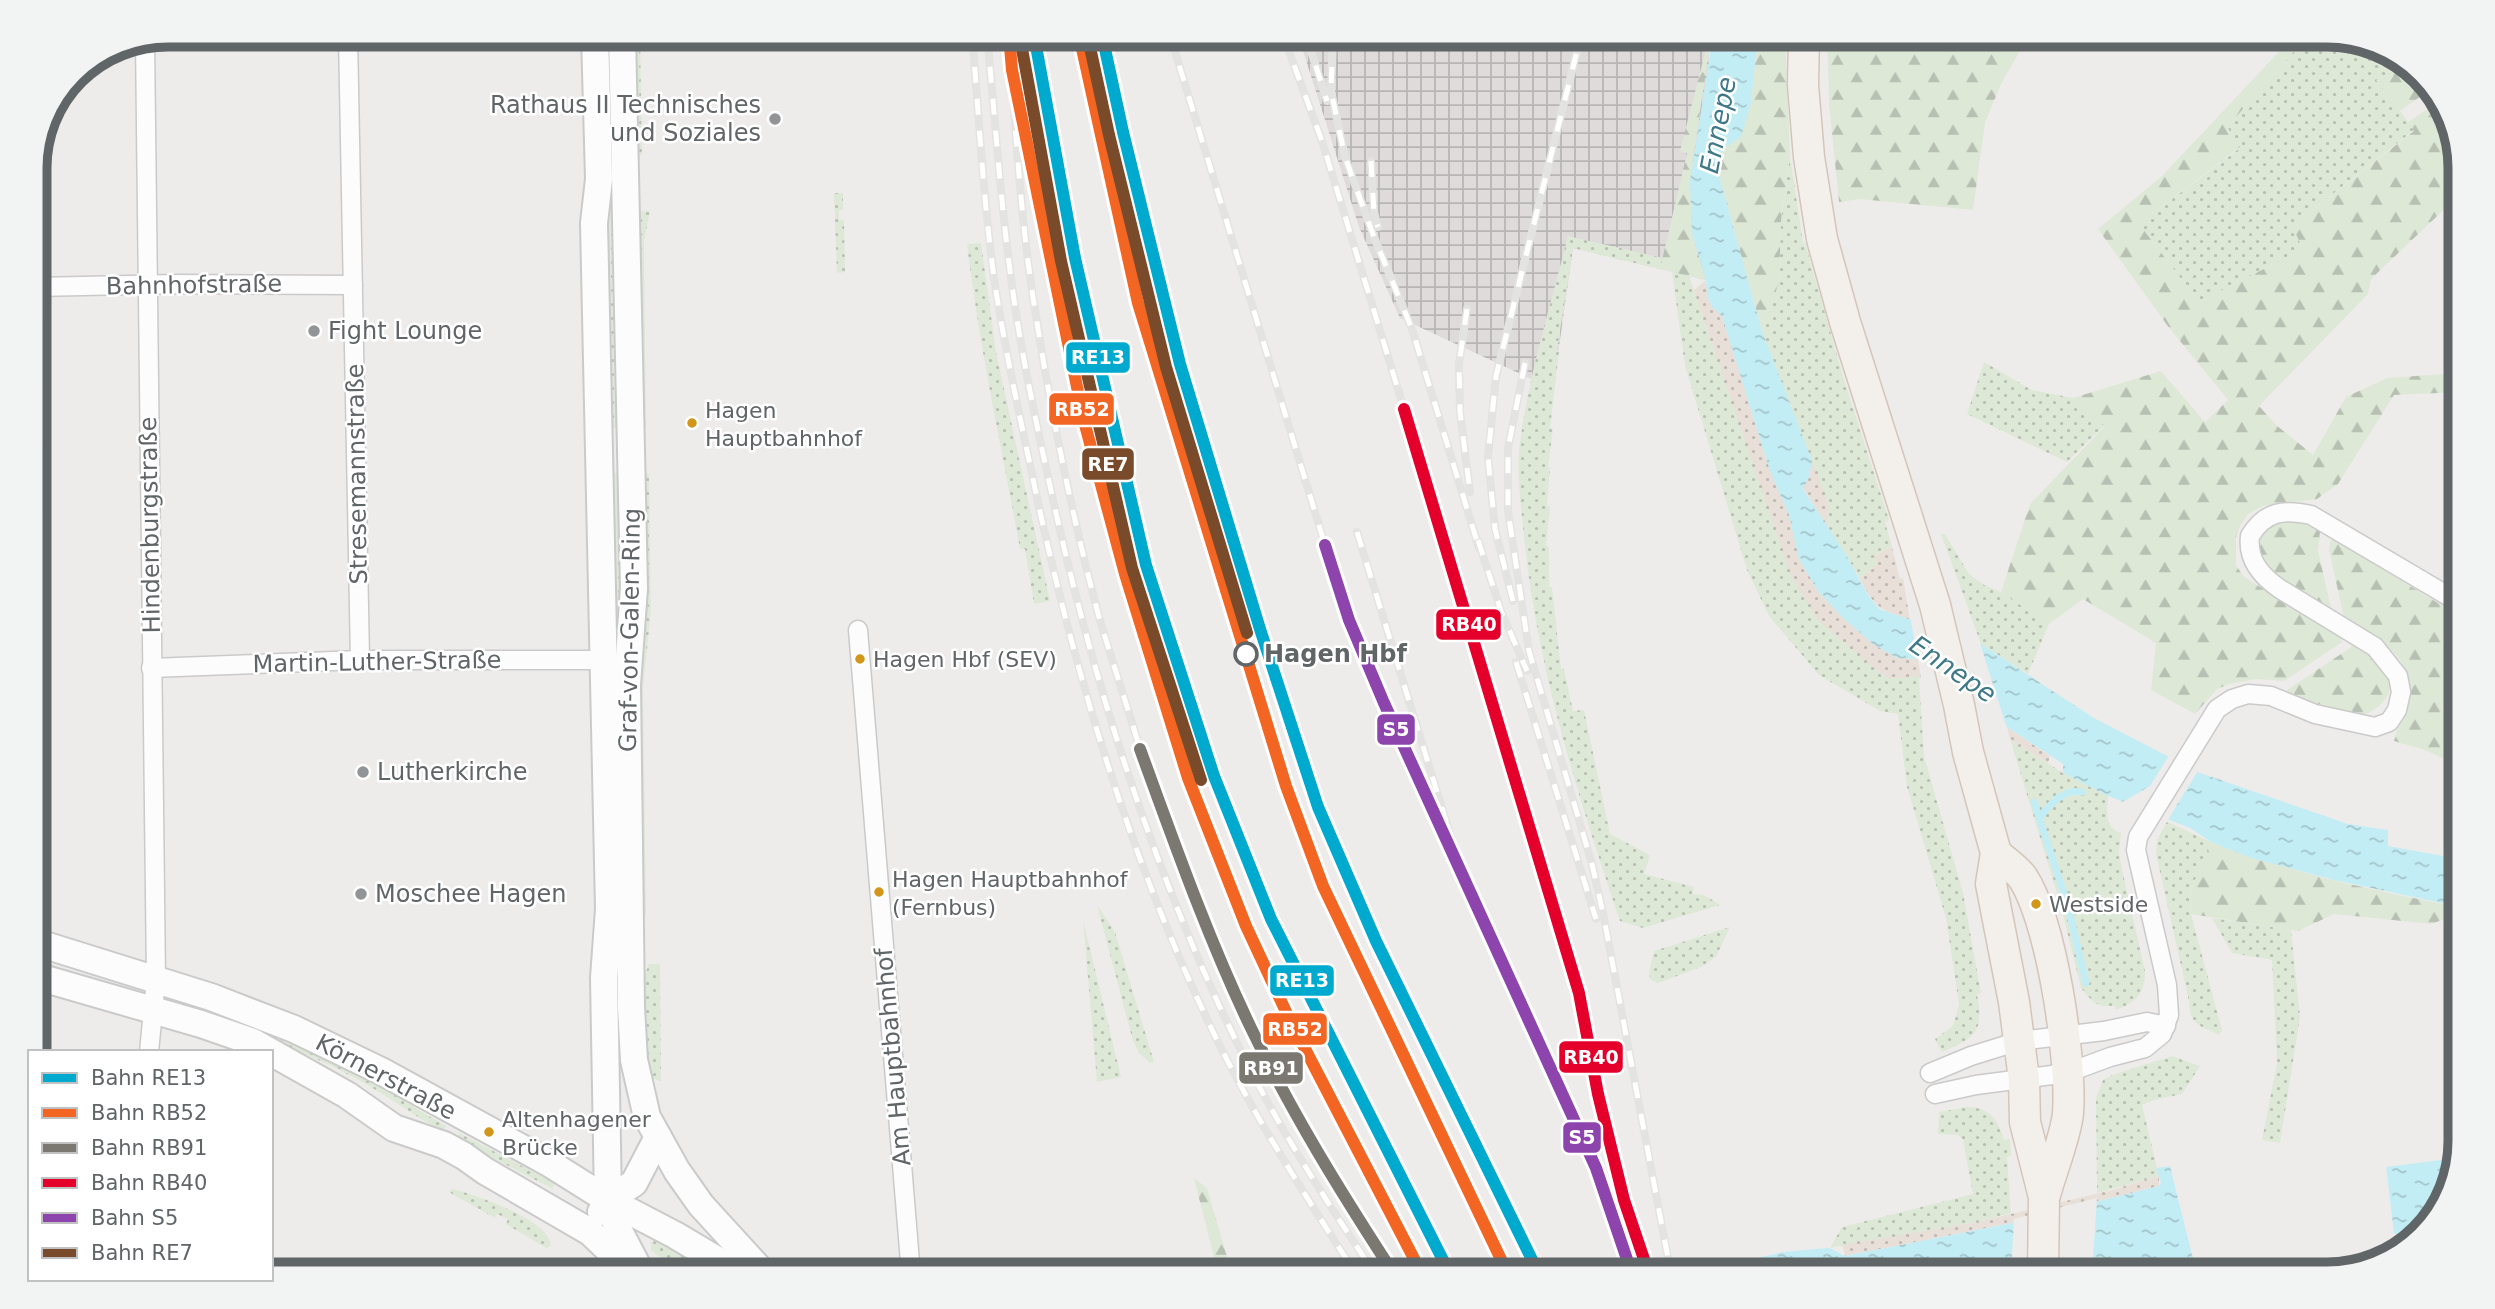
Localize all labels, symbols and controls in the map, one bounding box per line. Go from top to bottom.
water label: Ennepe [1694,74,1742,176]
place label: Rathaus II Technisches und Soziales [490,91,761,147]
marker: Rathaus II Technisches und Soziales [767,111,783,127]
street label: Bahnhofstraße [106,269,282,301]
place label: Fight Lounge [328,317,482,345]
marker: Fight Lounge [306,323,322,339]
line badge: RE13 [1065,341,1131,374]
text: RE13 [1071,346,1125,368]
street label: Stresemannstraße [341,363,373,585]
line badge: RB52 [1048,392,1115,426]
place label: Hagen Hauptbahnhof [705,398,863,451]
text: RB52 [1054,398,1110,420]
street label: Hindenburgstraße [134,416,166,634]
marker: Hagen Hauptbahnhof [685,416,699,430]
line badge: RE7 [1081,447,1135,481]
text: RE7 [1088,453,1128,475]
street label: Graf-von-Galen-Ring [614,508,646,752]
line badge: RB40 [1435,608,1502,641]
text: RB40 [1441,613,1497,635]
water label: Ennepe [1904,629,2002,709]
place label: Hagen Hbf [1264,640,1407,668]
marker: Hagen Hbf [1234,642,1258,666]
street label: Martin-Luther-Straße [252,646,502,678]
place label: Hagen Hbf (SEV) [873,647,1057,672]
marker: Hagen Hbf (SEV) [853,652,867,666]
line badge: S5 [1376,713,1416,746]
text: S5 [1383,718,1409,740]
place label: Lutherkirche [377,758,528,786]
marker: Lutherkirche [355,764,371,780]
place label: Hagen Hauptbahnhof (Fernbus) [892,867,1129,920]
place label: Moschee Hagen [375,880,566,908]
marker: Hagen Hauptbahnhof (Fernbus) [872,885,886,899]
marker: Moschee Hagen [353,886,369,902]
place label: Westside [2049,892,2148,917]
marker: Westside [2029,897,2043,911]
street label: Am Hauptbahnhof [869,946,916,1167]
line badge: RE13 [1269,964,1335,997]
text: RE13 [1275,969,1329,991]
line badge: RB52 [1262,1012,1328,1046]
text: RB52 [1267,1018,1323,1040]
street label: Körnerstraße [311,1028,461,1126]
line badge: RB40 [1558,1040,1624,1074]
text: RB40 [1563,1046,1619,1068]
legend [28,1050,273,1281]
line badge: RB91 [1238,1051,1304,1085]
text: RB91 [1243,1057,1299,1079]
text: Bahn RE13 [91,1066,206,1090]
text: Bahn RB52 [91,1101,207,1125]
place label: Altenhagener Brücke [502,1107,652,1160]
line badge: S5 [1562,1121,1602,1154]
marker: Altenhagener Brücke [482,1125,496,1139]
text: S5 [1569,1126,1595,1148]
text: Bahn RB91 [91,1136,207,1160]
text: Bahn RB40 [91,1171,207,1195]
text: Bahn S5 [91,1206,178,1230]
text: Bahn RE7 [91,1241,193,1265]

